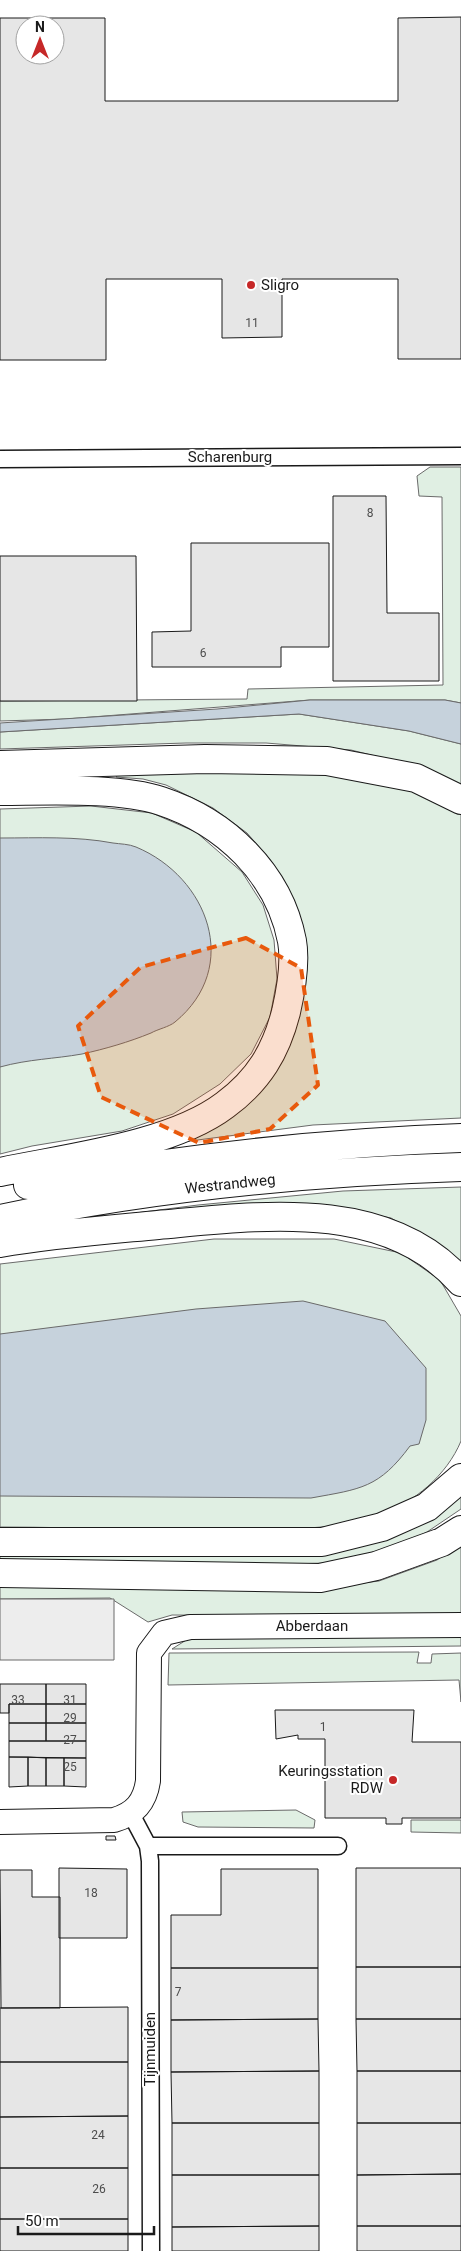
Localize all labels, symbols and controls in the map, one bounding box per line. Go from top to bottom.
north arrow [15,15,65,65]
text: N [35,19,45,35]
place label: Sligro [261,276,299,294]
marker: Sligro [245,279,257,291]
house number: 11 [245,316,259,330]
street label: Scharenburg [188,448,272,466]
house number: 8 [367,506,374,520]
house number: 6 [200,646,207,660]
street label: Westrandweg [184,1170,276,1198]
street label: Abberdaan [276,1617,348,1635]
house number: 33 [11,1693,25,1707]
house number: 31 [63,1693,77,1707]
house number: 29 [63,1711,77,1725]
house number: 1 [320,1720,326,1734]
house number: 27 [63,1733,77,1747]
house number: 25 [63,1760,77,1774]
place label: Keuringsstation RDW [278,1762,383,1797]
marker: Keuringsstation RDW [387,1774,399,1786]
house number: 18 [84,1886,98,1900]
house number: 7 [175,1985,182,1999]
street label: Tijnmuiden [141,2012,159,2086]
house number: 24 [91,2128,105,2142]
house number: 26 [92,2182,106,2196]
scale bar [18,2204,154,2236]
text: 50 m [25,2212,59,2230]

